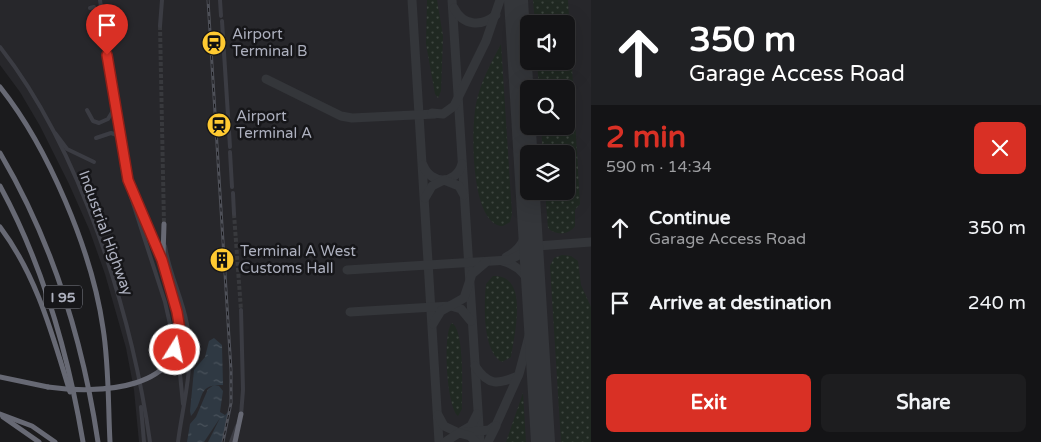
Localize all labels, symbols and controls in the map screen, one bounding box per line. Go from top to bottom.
pin [86,4,128,55]
icon: arrive [93,11,121,39]
map controls [520,15,575,200]
button: sound [520,15,575,70]
text: 350 m [689,19,796,61]
icon: ahead [606,20,671,85]
place label: Airport Terminal B [232,25,308,60]
station icon: Airport Terminal B [201,30,227,56]
text: Garage Access Road [689,61,905,87]
button: search [520,80,575,135]
place label: Airport Terminal A [236,107,312,142]
station icon: Airport Terminal A [206,112,232,138]
text: 2 min [606,119,686,156]
button: close [974,122,1026,174]
button: layers [520,145,575,200]
text: 590 m · 14:34 [606,157,712,177]
street label: Industrial Highway [75,168,137,298]
text: Continue [649,207,731,229]
icon: ahead [606,214,634,242]
text: 350 m [968,217,1026,239]
text: Garage Access Road [649,229,806,249]
place label: Terminal A West Customs Hall [240,242,356,277]
building icon: Terminal A West Customs Hall [209,247,235,273]
road number: I 95 [44,286,82,308]
icon: arrive [606,289,634,317]
text: Arrive at destination [649,292,832,314]
text: 240 m [968,292,1026,314]
position arrow [148,323,200,375]
button: Exit [606,374,811,432]
button: Share [821,374,1026,432]

